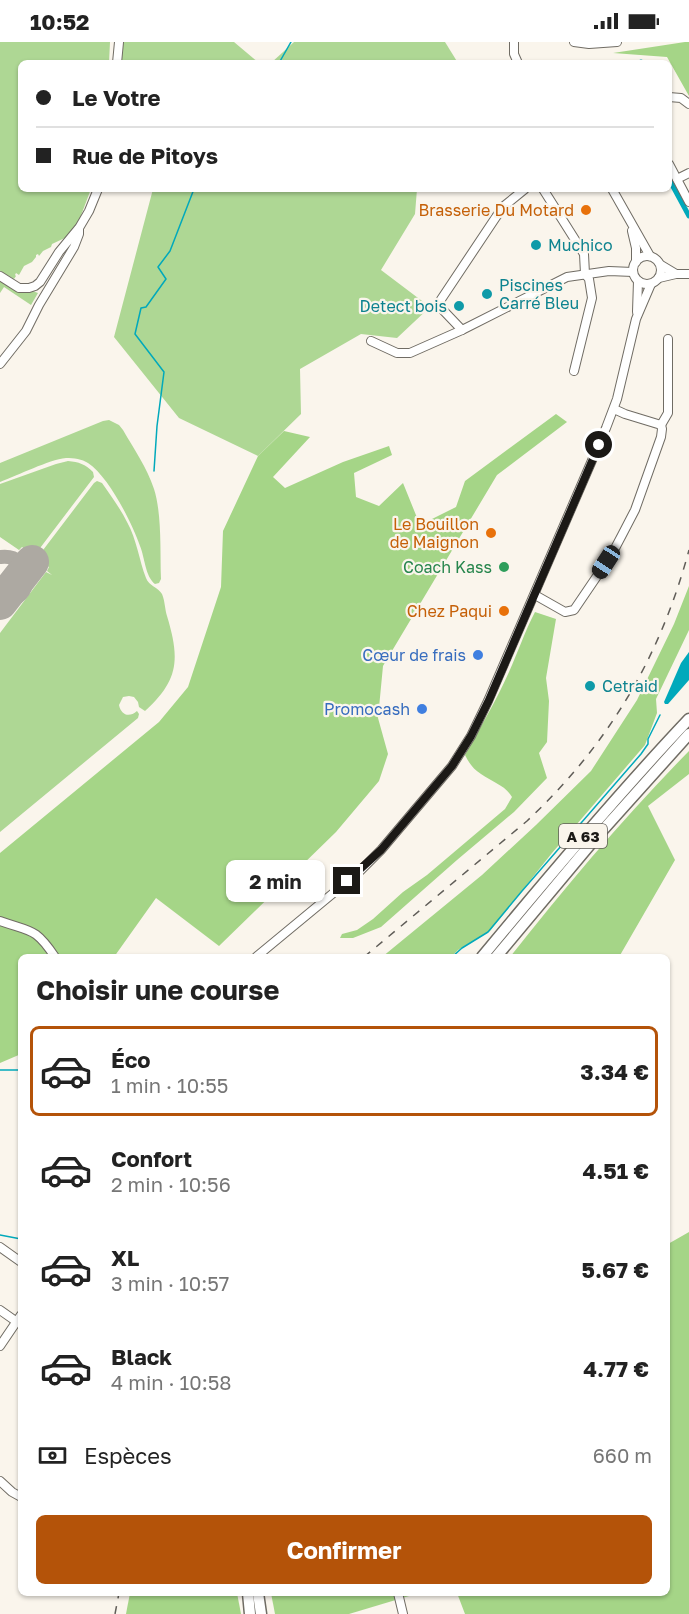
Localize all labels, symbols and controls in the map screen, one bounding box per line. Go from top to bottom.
text: 10:52 [30,8,90,35]
text: Le Votre [72,84,160,111]
text: Rue de Pitoys [72,142,218,169]
place label: Brasserie Du Motard [419,200,574,220]
marker: Brasserie Du Motard [579,203,593,217]
place label: Muchico [548,235,613,255]
marker: Muchico [529,238,543,252]
place label: Piscines Carré Bleu [499,275,579,313]
marker: Piscines Carré Bleu [480,287,494,301]
place label: Detect bois [360,296,447,316]
marker: Detect bois [452,299,466,313]
route start [585,431,612,458]
place label: Le Bouillon de Maignon [390,514,479,552]
marker: Le Bouillon de Maignon [484,526,498,540]
car [589,542,623,582]
place label: Coach Kass [403,557,492,577]
marker: Coach Kass [497,560,511,574]
place label: Chez Paqui [407,601,492,621]
marker: Chez Paqui [497,604,511,618]
place label: Cœur de frais [362,645,466,665]
marker: Cœur de frais [471,648,485,662]
place label: Cetraid [602,676,658,696]
marker: Cetraid [583,679,597,693]
place label: Promocash [324,699,410,719]
marker: Promocash [415,702,429,716]
road number: A 63 [559,824,607,848]
callout: 2 min [227,860,326,902]
route end [333,867,360,894]
text: 2 min [249,869,302,893]
text: Choisir une course [36,974,279,1006]
icon: car [39,1044,93,1098]
text: Éco [111,1046,150,1073]
text: 3.34 € [580,1058,649,1085]
text: 1 min · 10:55 [111,1073,228,1097]
icon: car [39,1143,93,1197]
text: Confort [111,1145,192,1172]
text: 4.51 € [582,1157,649,1184]
text: 2 min · 10:56 [111,1172,231,1196]
icon: car [39,1242,93,1296]
text: XL [111,1244,139,1271]
text: 5.67 € [582,1256,649,1283]
text: 3 min · 10:57 [111,1271,229,1295]
icon: car [39,1341,93,1395]
text: Black [111,1343,172,1370]
text: 4.77 € [583,1355,649,1382]
text: 4 min · 10:58 [111,1370,231,1394]
icon: cash [36,1439,69,1472]
text: Espèces [84,1442,172,1469]
text: 660 m [593,1443,652,1467]
button: Confirmer [36,1515,652,1584]

